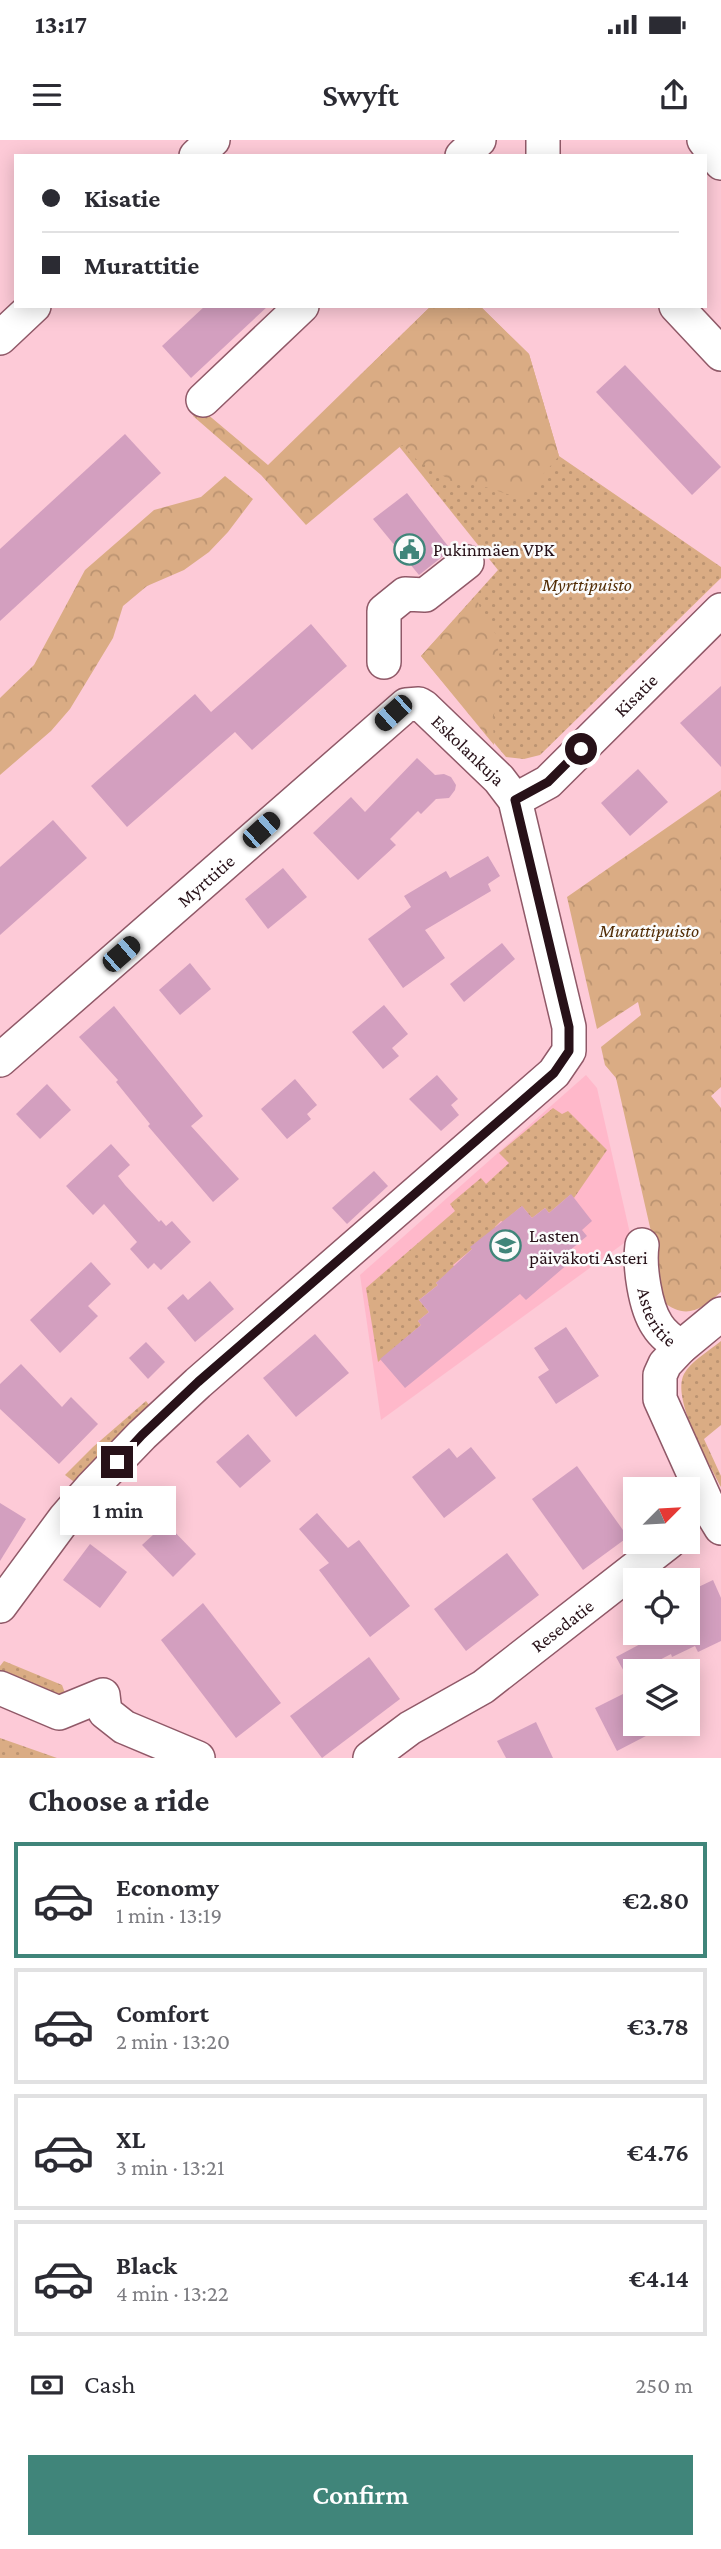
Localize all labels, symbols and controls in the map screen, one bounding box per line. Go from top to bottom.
text: 13:17 [35,10,87,39]
icon: menu [28,76,66,114]
icon: share [655,76,693,114]
text: Swyft [322,77,399,113]
text: Kisatie [84,184,160,213]
text: Murattitie [84,251,199,280]
public building icon: Pukinmäen VPK [393,532,427,566]
place label: Pukinmäen VPK [433,539,555,560]
park label: Myrttipuisto [541,574,632,595]
street label: Kisatie [610,670,662,721]
car [371,691,416,735]
street label: Eskolankuja [428,710,509,790]
route start [565,733,597,765]
car [239,808,284,852]
street label: Myrttitie [173,850,239,911]
park label: Murattipuisto [598,920,699,941]
car [99,932,144,976]
place label: Lasten päiväkoti Asteri [529,1225,648,1268]
school or university icon: Lasten päiväkoti Asteri [489,1229,523,1263]
street label: Asteritie [633,1286,680,1351]
route end [101,1446,133,1478]
north arrow [623,1477,700,1554]
map controls [623,1477,700,1736]
callout: 1 min [59,1486,175,1536]
text: 1 min [92,1497,144,1523]
button: locate [623,1568,700,1645]
street label: Resedatie [527,1595,598,1656]
button: layers [623,1659,700,1736]
text: Choose a ride [28,1782,209,1818]
icon: car [32,1869,95,1932]
text: Economy [116,1873,219,1902]
text: €2.80 [622,1886,689,1915]
text: 1 min · 13:19 [116,1902,222,1928]
icon: car [32,1995,95,2058]
text: Comfort [116,1999,209,2028]
text: €3.78 [627,2012,689,2041]
text: 2 min · 13:20 [116,2028,230,2054]
icon: car [32,2121,95,2184]
text: XL [116,2125,145,2154]
text: €4.76 [627,2138,689,2167]
text: 3 min · 13:21 [116,2154,225,2180]
icon: car [32,2247,95,2310]
text: Black [116,2251,177,2280]
text: €4.14 [629,2264,689,2293]
text: 4 min · 13:22 [116,2280,229,2306]
icon: cash [28,2366,66,2404]
text: Cash [84,2370,135,2399]
text: 250 m [635,2372,693,2398]
button: Confirm [28,2455,693,2535]

